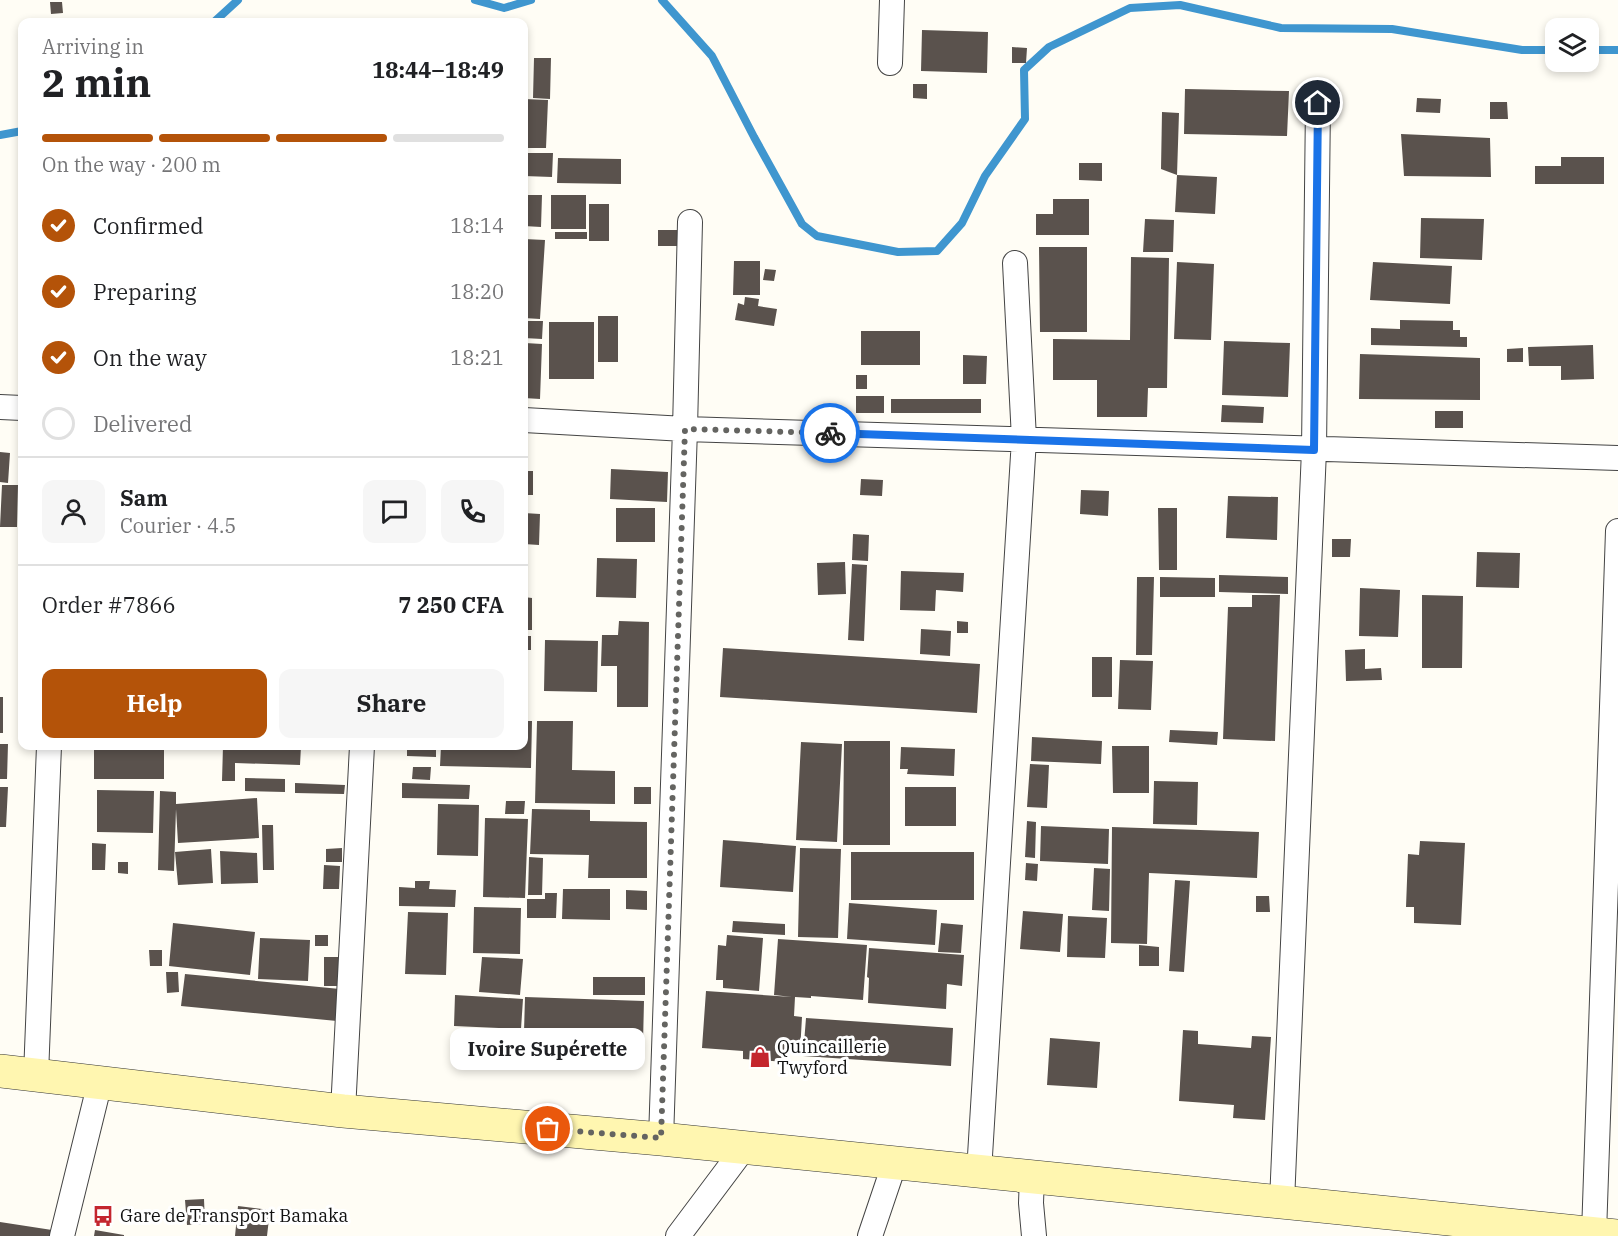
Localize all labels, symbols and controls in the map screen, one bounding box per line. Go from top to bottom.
map controls [1545,18,1599,72]
button: layers [1545,18,1599,72]
text: Arriving in [42,33,144,60]
text: 18:44–18:49 [372,55,504,84]
text: 2 min [42,57,151,108]
pin [1292,77,1343,128]
icon: home [1301,86,1334,119]
text: On the way · 200 m [42,151,221,178]
icon: check [42,209,75,242]
text: Confirmed [93,211,204,240]
text: 18:14 [450,212,504,239]
icon: check [42,275,75,308]
text: Preparing [93,277,197,306]
text: 18:20 [450,278,504,305]
icon: check [42,341,75,374]
text: On the way [93,343,207,372]
text: 18:21 [450,344,504,371]
courier [800,403,860,463]
text: Delivered [93,409,192,438]
icon: bike [814,417,847,450]
button: person [42,480,105,543]
button: chat [363,480,426,543]
button: phone [441,480,504,543]
text: Sam [120,483,168,512]
text: Courier · 4.5 [120,512,236,539]
text: Order #7866 [42,590,176,619]
text: 7 250 CFA [398,590,504,619]
button: Help [42,669,267,738]
button: Share [279,669,504,738]
callout: Ivoire Supérette [450,1027,646,1069]
text: Ivoire Supérette [468,1035,627,1062]
place label: Quincaillerie Twyford [777,1035,887,1079]
shop icon: Quincaillerie Twyford [748,1045,772,1069]
pin [522,1103,573,1154]
icon: bag [531,1112,564,1145]
bus stop icon: Gare de Transport Bamaka [91,1204,115,1228]
place label: Gare de Transport Bamaka [120,1204,349,1227]

